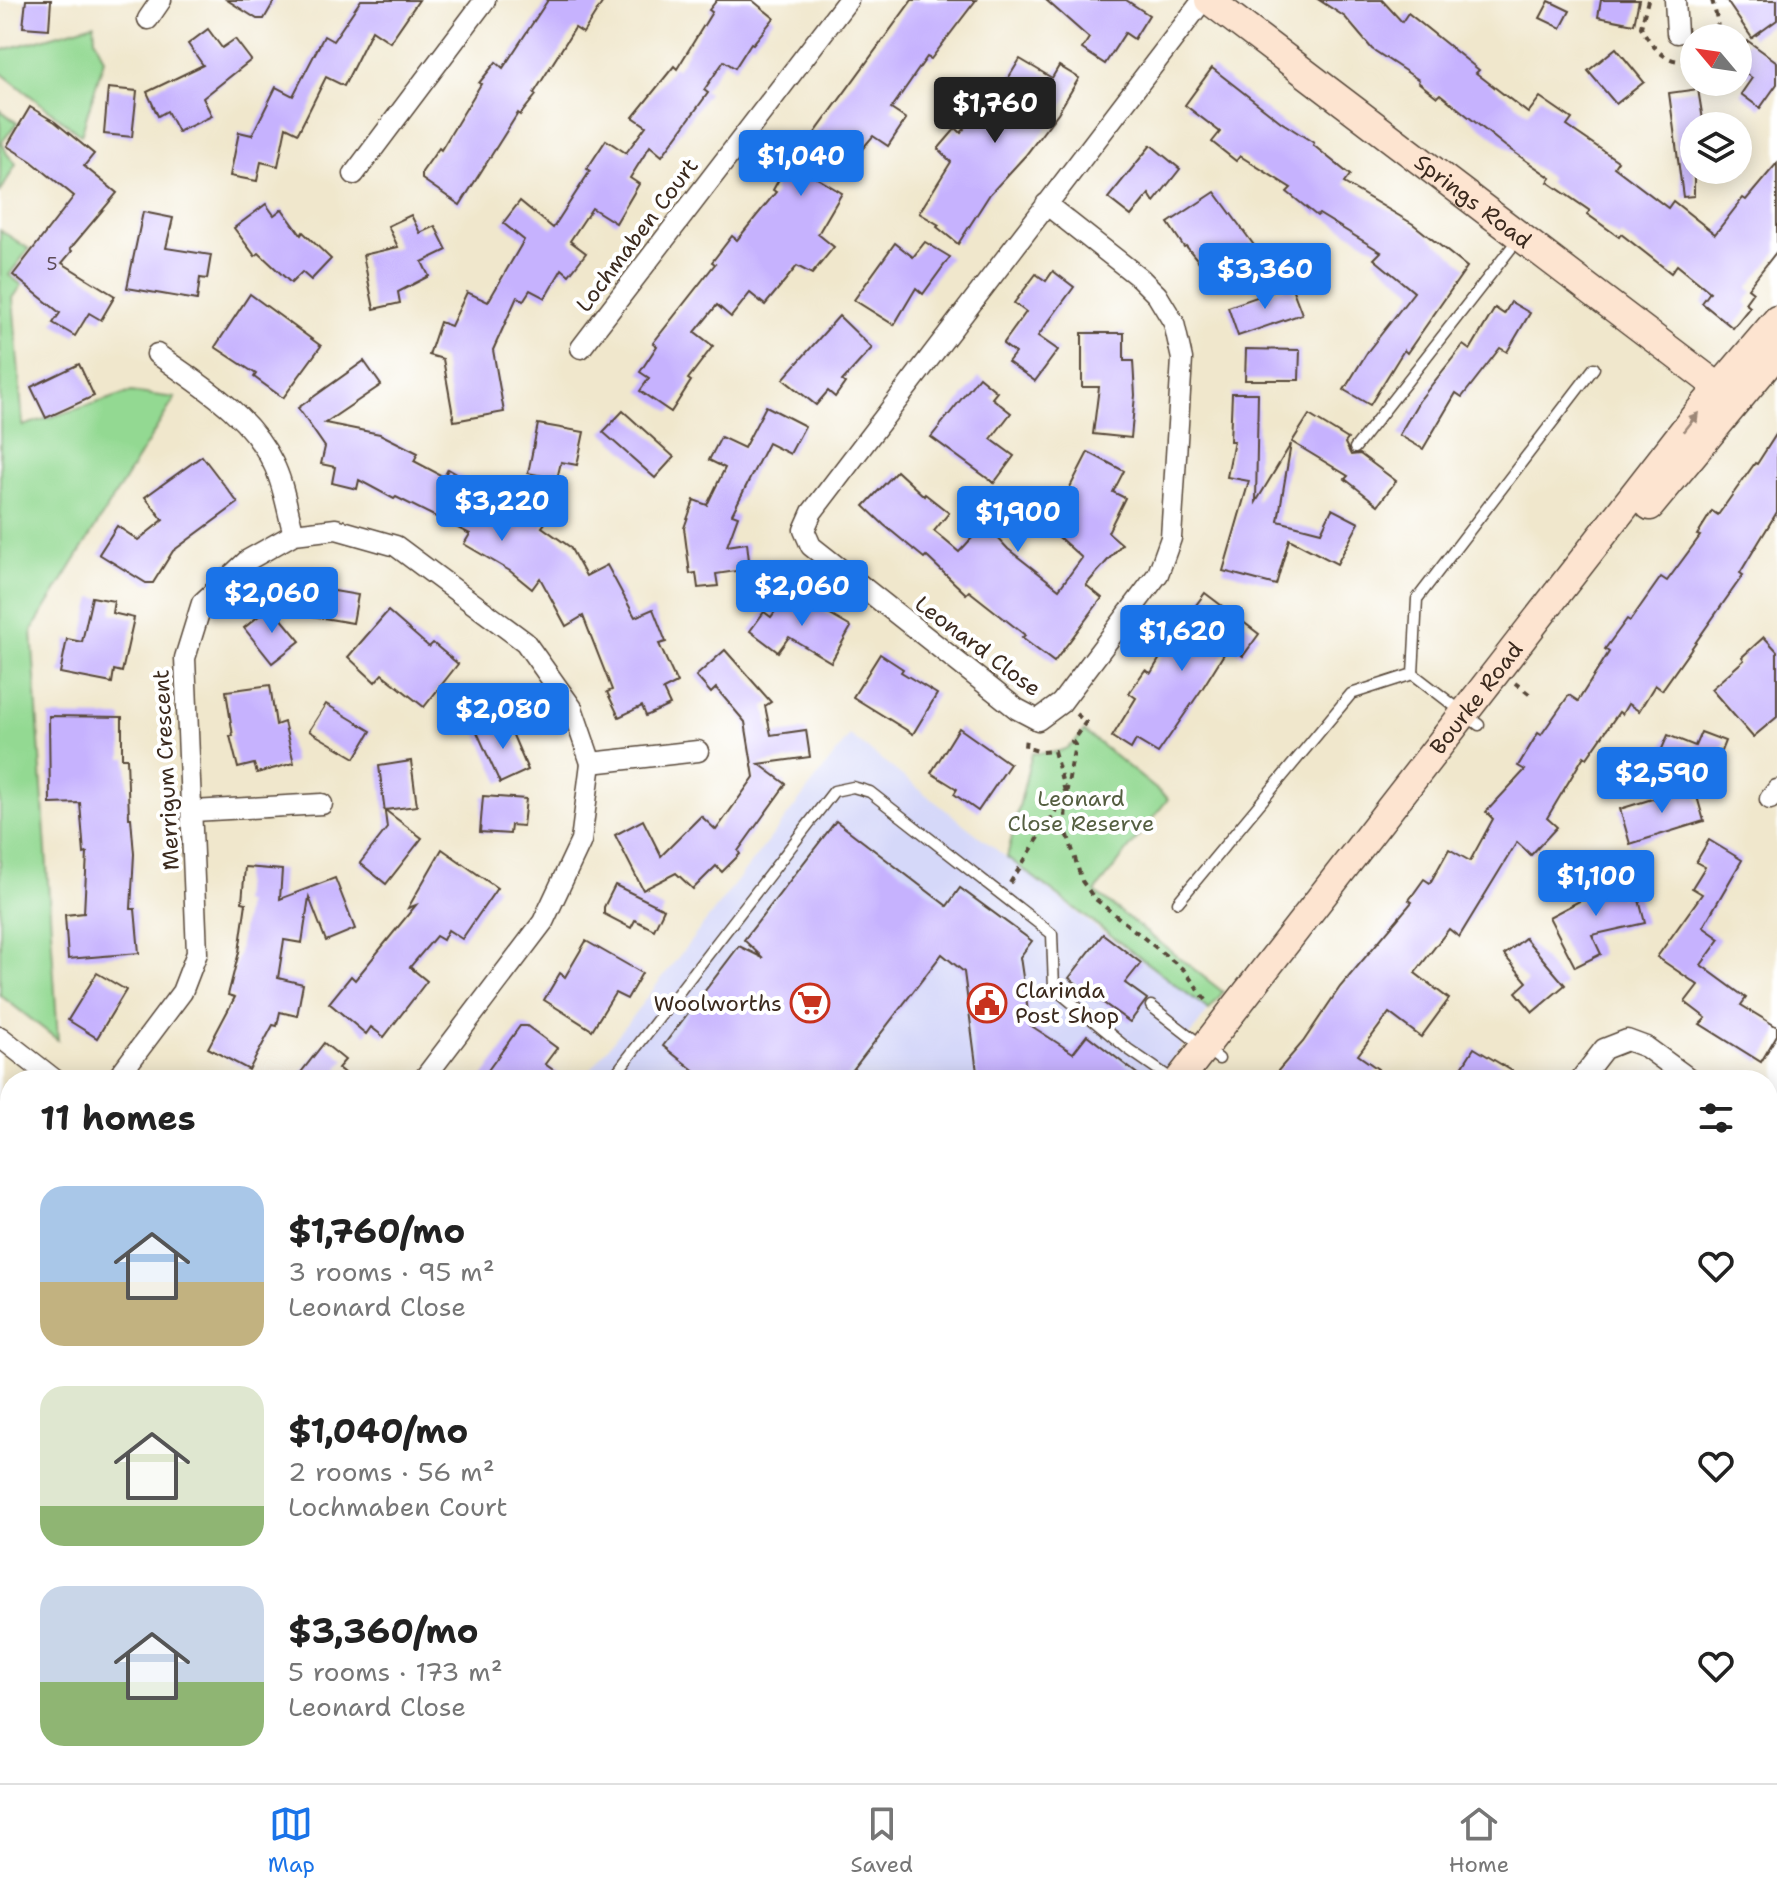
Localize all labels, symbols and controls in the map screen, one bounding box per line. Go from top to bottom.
north arrow [1680,24,1752,96]
map controls [1680,24,1752,184]
pin: $1,760 [930,77,1060,145]
text: $1,760 [952,85,1038,120]
button: layers [1680,112,1752,184]
pin: $1,040 [736,130,866,198]
text: $1,040 [757,138,845,173]
street label: Springs Road [1409,147,1538,255]
street label: Lochmaben Court [569,152,705,318]
pin: $3,360 [1200,243,1330,311]
text: $3,360 [1217,251,1313,286]
house number: 5 [46,252,58,276]
one-way arrow [1682,412,1699,432]
pin: $3,220 [437,475,567,543]
text: $3,220 [454,483,550,518]
pin: $1,900 [953,486,1083,554]
text: $1,900 [975,494,1061,529]
pin: $2,060 [737,560,867,628]
pin: $2,060 [207,567,337,635]
text: $2,060 [754,568,850,603]
text: $2,060 [224,575,320,610]
street label: Leonard Close [909,589,1047,703]
pin: $1,620 [1117,605,1247,673]
text: $1,620 [1138,613,1226,648]
street label: Bourke Road [1423,635,1529,760]
street label: Merrigum Crescent [146,669,186,871]
pin: $2,080 [438,683,568,751]
text: $2,080 [455,691,551,726]
pin: $2,590 [1597,747,1727,815]
text: $2,590 [1615,755,1709,790]
park label: Leonard Close Reserve [1008,784,1154,838]
pin: $1,100 [1531,850,1661,918]
text: $1,100 [1556,858,1636,893]
place label: Clarinda Post Shop [1015,976,1119,1030]
supermarket icon: Woolworths [789,982,831,1024]
public building icon: Clarinda Post Shop [966,982,1008,1024]
place label: Woolworths [654,989,782,1018]
text: 11 homes [40,1095,196,1141]
icon: filters [1694,1096,1738,1140]
text: $1,760/mo [288,1208,465,1254]
icon: home [104,1218,200,1314]
icon: heart [1694,1244,1738,1288]
text: 3 rooms · 95 m² [288,1254,495,1289]
text: Leonard Close [288,1289,466,1324]
text: $1,040/mo [288,1408,468,1454]
icon: home [104,1418,200,1514]
icon: heart [1694,1444,1738,1488]
text: 2 rooms · 56 m² [288,1454,495,1489]
text: Lochmaben Court [288,1489,508,1524]
text: $3,360/mo [288,1608,479,1654]
icon: home [104,1618,200,1714]
icon: heart [1694,1644,1738,1688]
text: 5 rooms · 173 m² [288,1654,503,1689]
text: Leonard Close [288,1689,466,1724]
tab: Map [268,1802,315,1879]
tab: Saved [851,1802,913,1879]
tab: Home [1449,1802,1509,1879]

